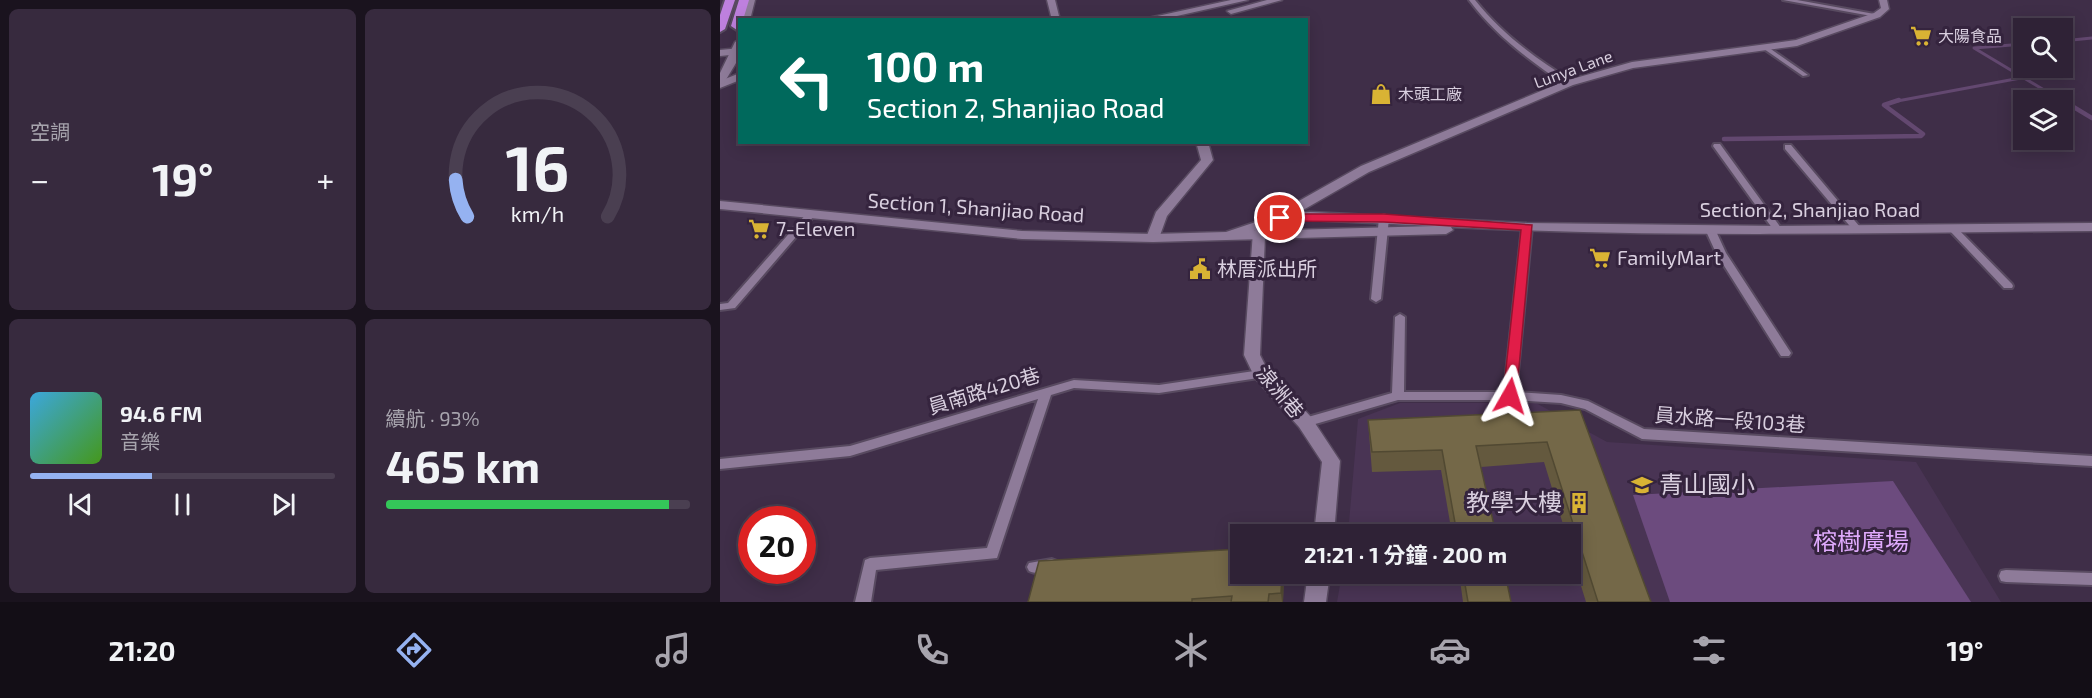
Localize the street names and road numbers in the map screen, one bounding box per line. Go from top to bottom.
street label: Lunya Lane [1531,46,1615,92]
street label: Section 1, Shanjiao Road [867,187,1085,227]
street label: Section 2, Shanjiao Road [1700,197,1920,221]
street label: 湶洲巷 [1252,361,1309,422]
street label: 員南路420巷 [925,362,1042,418]
street label: 員水路一段103巷 [1654,402,1806,436]

